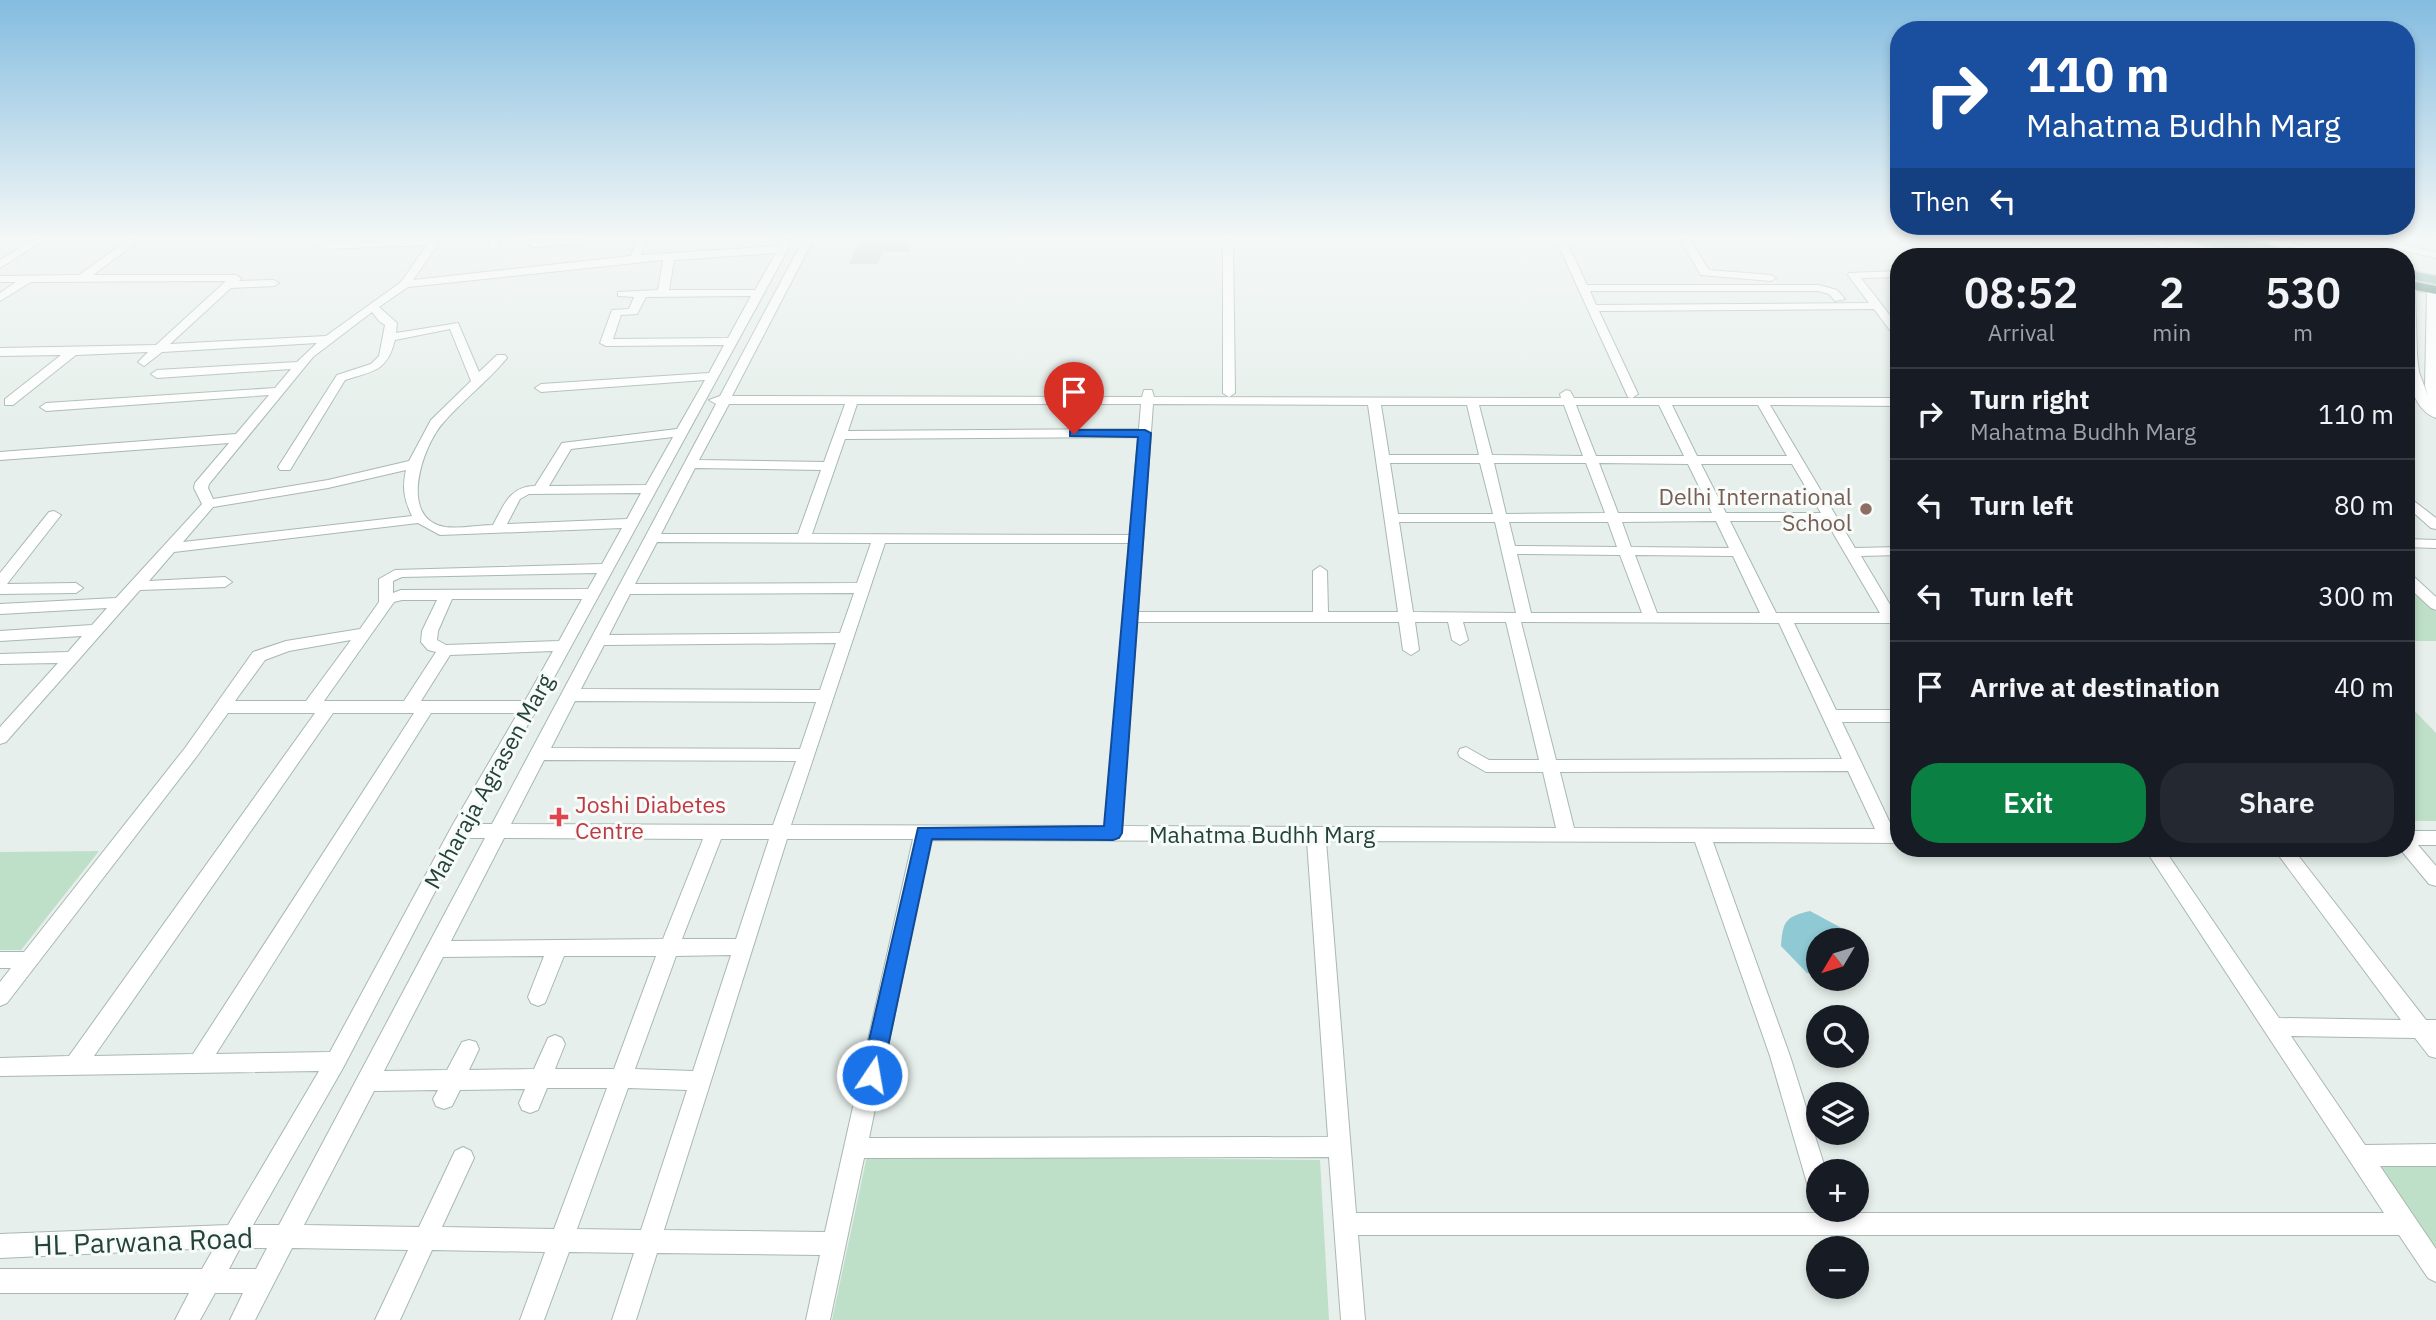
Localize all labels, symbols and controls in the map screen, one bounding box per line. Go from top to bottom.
text: 110 m [2026,42,2170,105]
icon: right [1911,49,2002,140]
text: Mahatma Budhh Marg [2026,104,2341,146]
icon: left [1984,182,2022,220]
text: Then [1911,184,1970,218]
text: 08:52 [1964,265,2078,320]
text: 2 [2159,265,2184,320]
text: 530 [2265,265,2341,320]
text: Arrival [1988,317,2055,347]
text: min [2152,317,2191,347]
text: m [2293,317,2313,347]
pin [1044,362,1104,434]
icon: arrive [1055,373,1093,411]
text: Turn right [1970,382,2089,416]
icon: right [1911,395,1949,433]
text: 110 m [2318,397,2394,431]
text: Mahatma Budhh Marg [1970,416,2196,446]
place label: Delhi International School [1658,481,1852,537]
icon: left [1911,486,1949,524]
text: Turn left [1970,488,2073,522]
text: 80 m [2334,488,2394,522]
marker: Delhi International School [1858,501,1874,517]
icon: left [1911,577,1949,615]
text: Turn left [1970,579,2073,613]
text: 300 m [2318,579,2394,613]
street label: Maharaja Agrasen Marg [416,668,560,894]
icon: arrive [1911,668,1949,706]
text: Arrive at destination [1970,670,2220,704]
text: 40 m [2334,670,2394,704]
button: Exit [1911,763,2146,843]
button: Share [2160,763,2394,843]
place label: Joshi Diabetes Centre [575,789,726,845]
marker: Joshi Diabetes Centre [549,807,569,827]
street label: Mahatma Budhh Marg [1149,819,1375,849]
north arrow [1806,928,1869,990]
map controls [1806,928,1869,1299]
button: search [1806,1005,1869,1068]
position arrow [835,1038,909,1112]
button: layers [1806,1082,1869,1145]
button: + [1806,1159,1869,1222]
street label: HL Parwana Road [32,1219,254,1263]
button: − [1806,1236,1869,1299]

